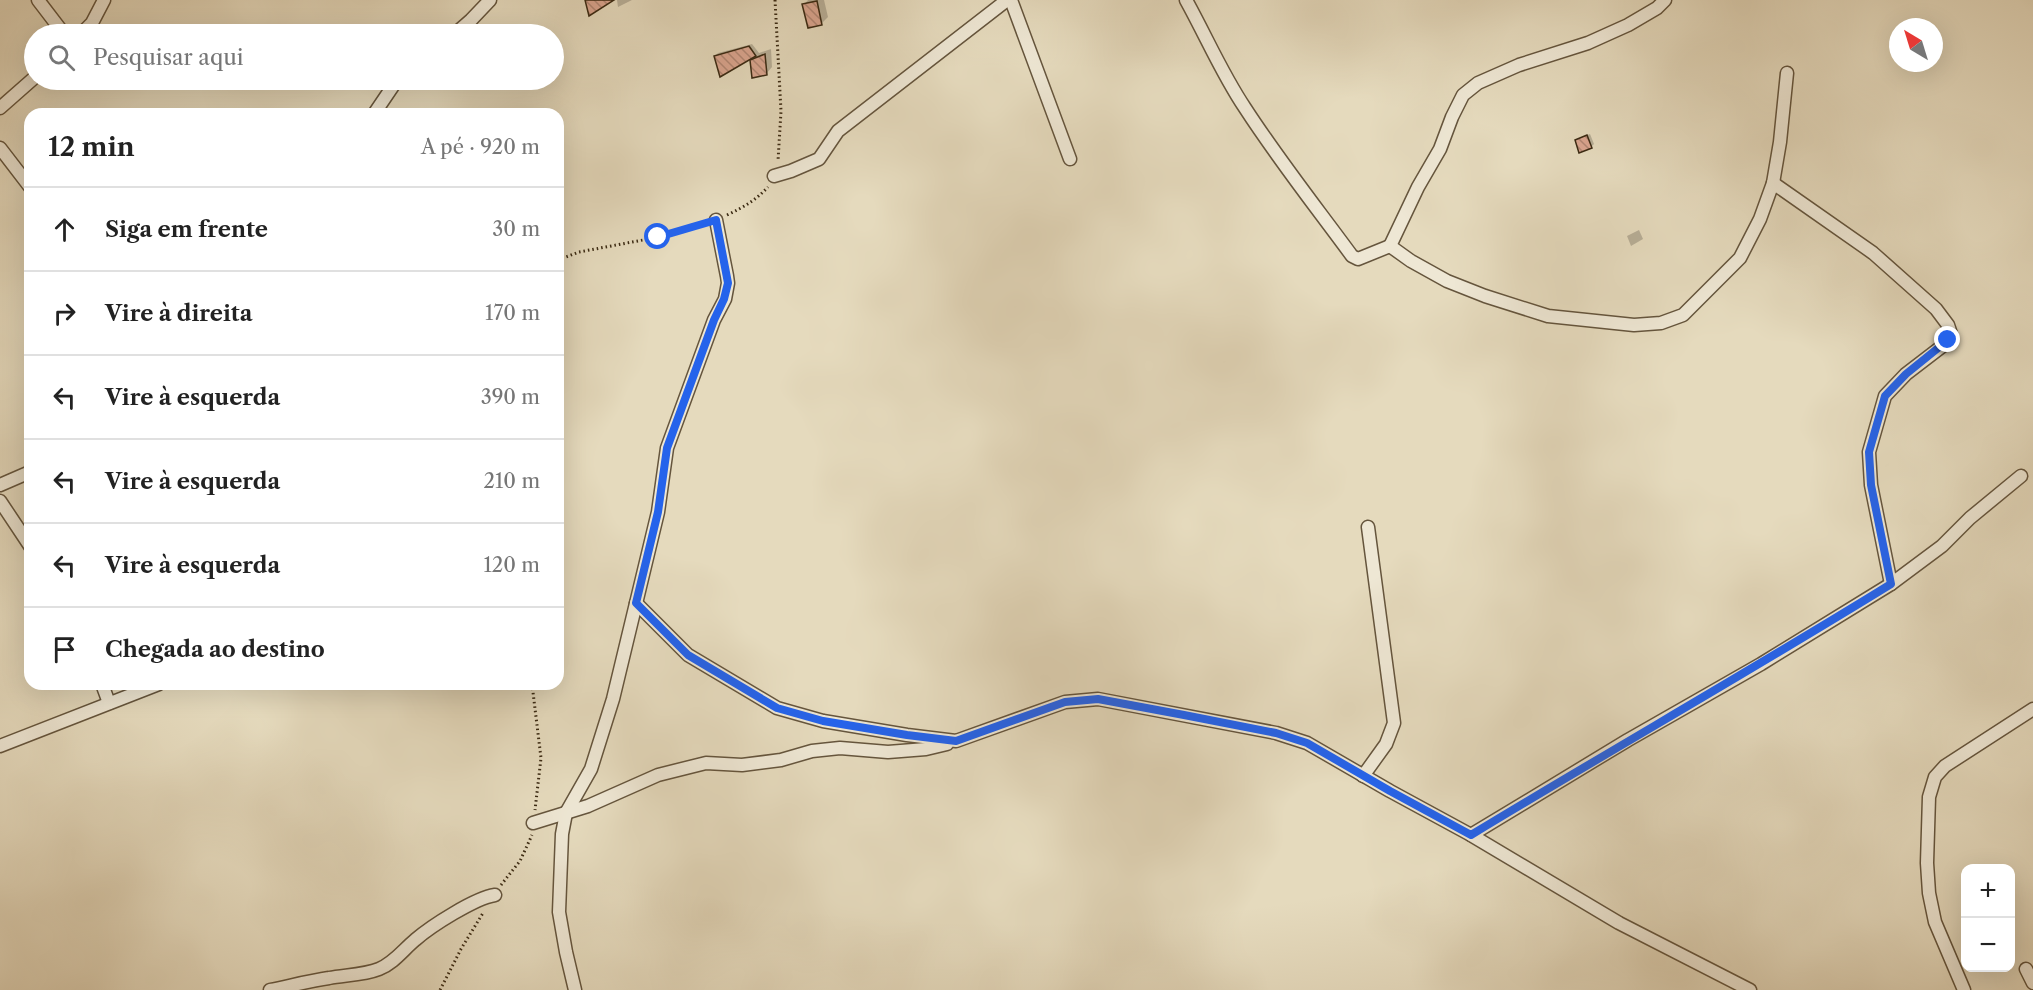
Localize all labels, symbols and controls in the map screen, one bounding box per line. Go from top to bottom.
north arrow [1889,18,1943,72]
search box [24,24,564,90]
icon: search [45,41,78,74]
text: Pesquisar aqui [93,44,243,71]
text: 12 min [48,131,135,163]
text: A pé · 920 m [421,135,540,159]
icon: ahead [48,213,81,246]
text: Siga em frente [105,216,268,243]
text: 30 m [492,217,540,241]
route start [644,223,670,249]
icon: right [48,297,81,330]
text: Vire à direita [105,300,252,327]
text: 170 m [485,301,540,325]
route end [1934,326,1960,352]
icon: left [48,381,81,414]
text: Vire à esquerda [105,384,280,411]
text: 390 m [481,385,540,409]
icon: left [48,465,81,498]
text: Vire à esquerda [105,468,280,495]
text: 210 m [483,469,540,493]
icon: left [48,549,81,582]
text: Vire à esquerda [105,552,280,579]
text: 120 m [483,553,540,577]
icon: arrive [48,633,81,666]
text: Chegada ao destino [105,636,325,663]
map controls [1961,864,2015,972]
button: + [1961,864,2015,918]
button: − [1961,918,2015,972]

